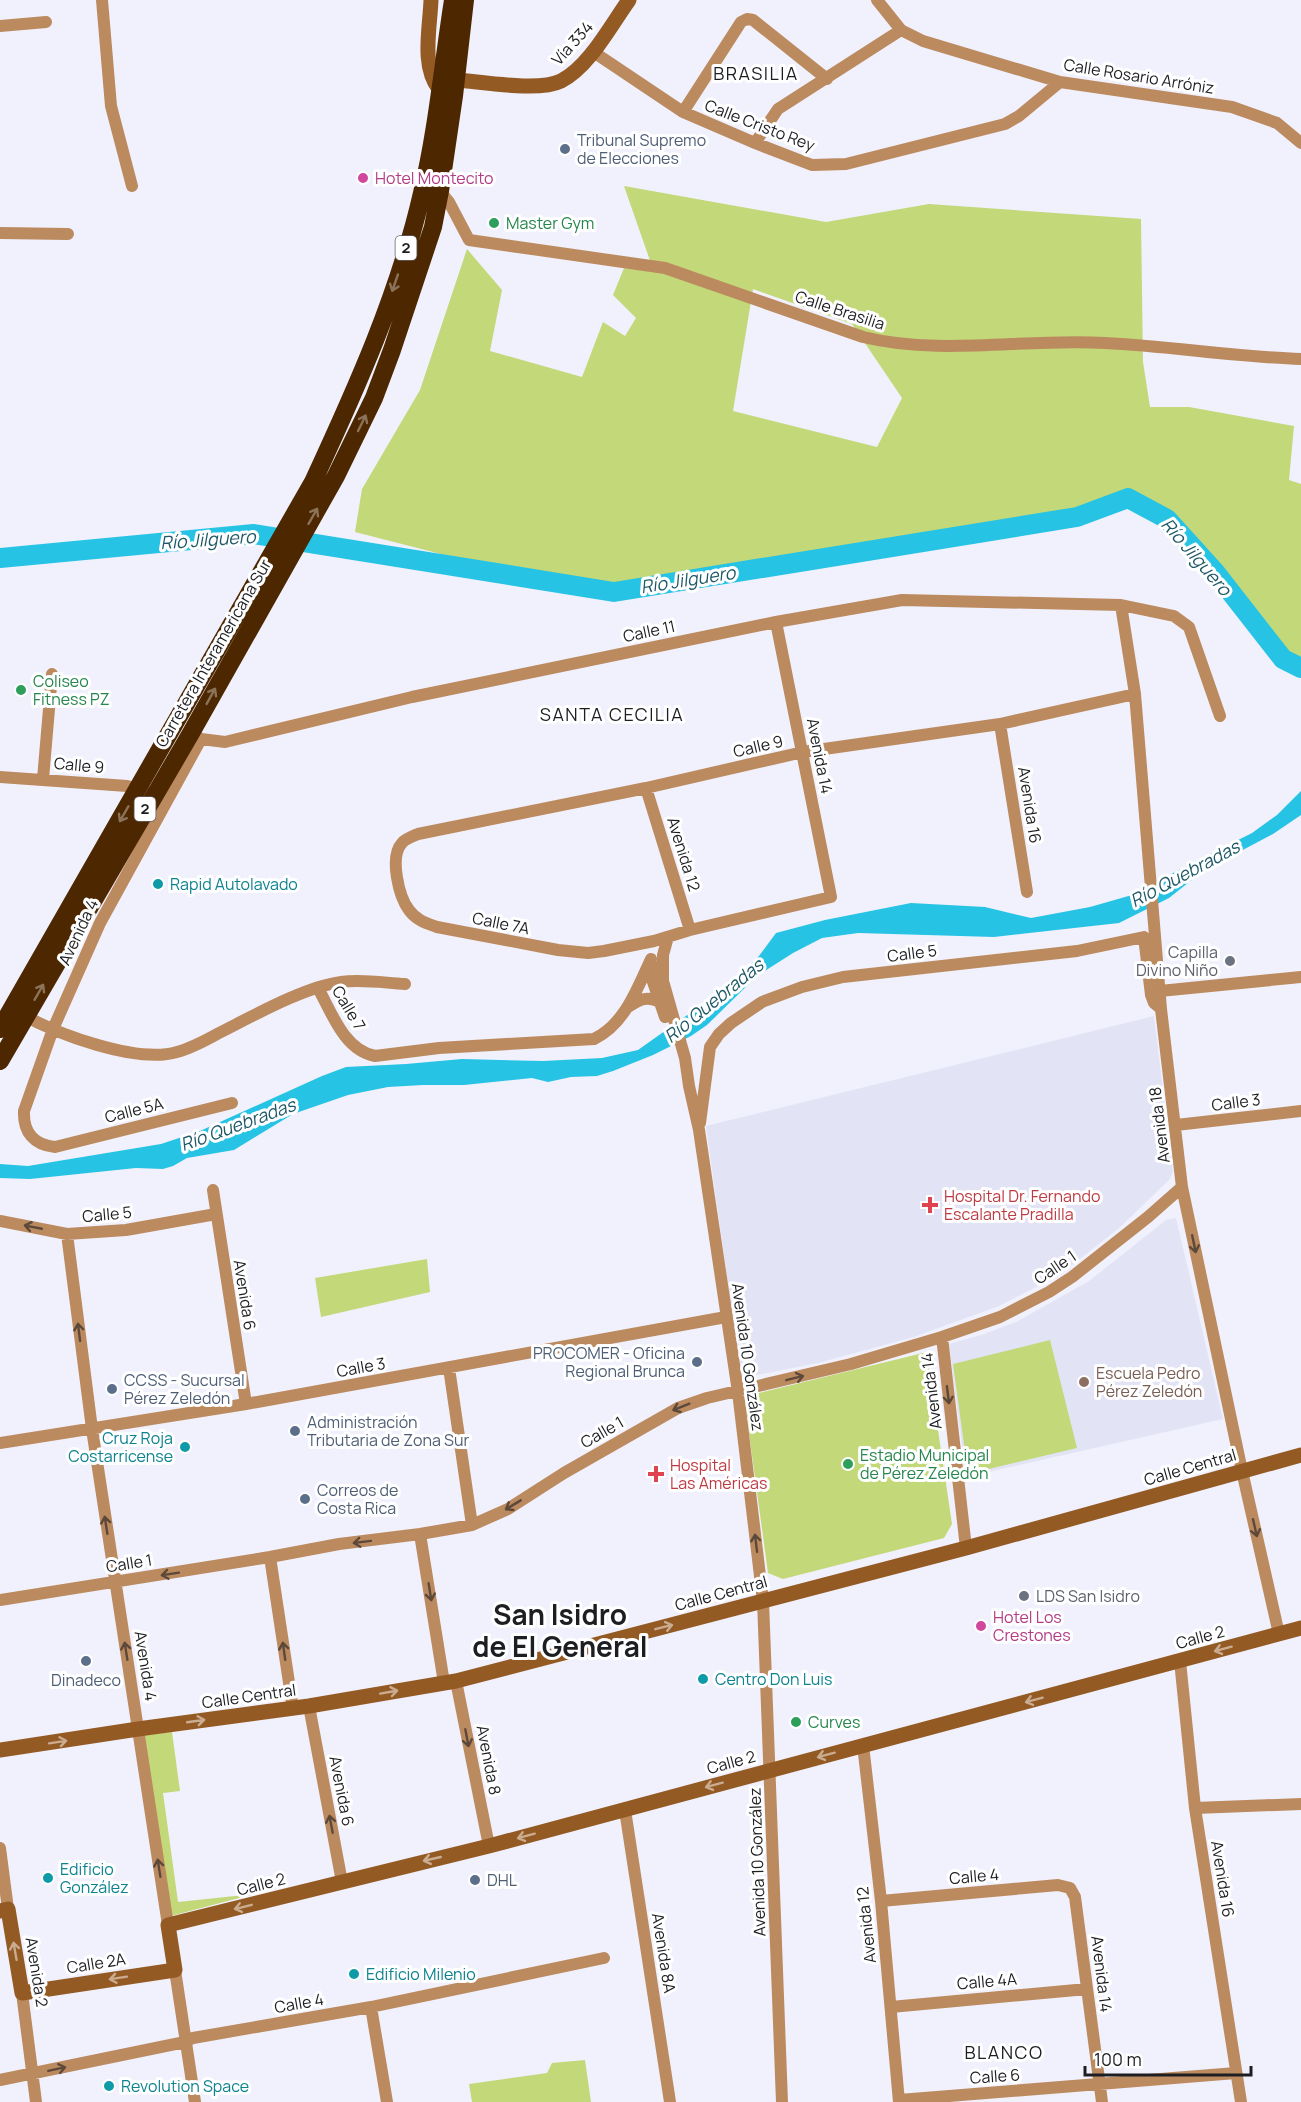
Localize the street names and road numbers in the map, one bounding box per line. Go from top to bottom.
street label: Vía 334 [546,16,598,70]
street label: Calle Rosario Arróniz [1062,53,1216,99]
street label: Calle Cristo Rey [702,94,819,156]
road number: 2 [396,236,416,260]
street label: Calle Brasilia [792,285,888,335]
street label: Carretera Interamericana Sur [150,555,276,751]
street label: Calle 11 [621,615,677,647]
street label: Avenida 14 [802,716,838,796]
street label: Calle 9 [731,730,785,762]
street label: Calle 9 [53,752,105,778]
street label: Avenida 16 [1013,765,1047,845]
road number: 2 [134,797,156,821]
street label: Avenida 12 [662,814,706,894]
street label: Avenida 4 [53,895,103,969]
street label: Calle 7A [470,907,532,939]
street label: Calle 5 [886,939,938,967]
street label: Calle 7 [327,982,371,1034]
street label: Avenida 18 [1143,1086,1175,1164]
street label: Calle 3 [1210,1088,1262,1116]
street label: Calle 5A [102,1092,166,1128]
street label: Calle 5 [81,1201,133,1227]
street label: Calle 1 [1030,1245,1080,1289]
street label: Avenida 6 [229,1258,261,1332]
street label: Avenida 10 González [727,1282,769,1432]
street label: Avenida 14 [915,1351,947,1431]
street label: Calle 3 [335,1352,387,1382]
street label: Calle 1 [576,1411,628,1453]
street label: Calle Central [1141,1443,1239,1491]
street label: Calle 1 [104,1548,154,1578]
street label: Calle Central [672,1570,770,1616]
street label: Calle 2 [1173,1620,1227,1654]
street label: Avenida 4 [130,1629,162,1703]
street label: Calle Central [200,1679,298,1713]
street label: Avenida 8 [471,1723,507,1797]
street label: Calle 2 [704,1745,758,1779]
street label: Avenida 6 [324,1754,360,1828]
street label: Avenida 10 González [743,1787,771,1937]
street label: Avenida 16 [1206,1839,1240,1919]
street label: Calle 4 [948,1863,1000,1889]
street label: Calle 2 [234,1867,288,1901]
street label: Avenida 12 [851,1886,881,1964]
street label: Avenida 8A [647,1911,681,1995]
street label: Avenida 14 [1086,1934,1118,2014]
street label: Avenida 2 [21,1936,53,2008]
street label: Calle 2A [65,1947,127,1979]
street label: Calle 4A [956,1967,1018,1995]
street label: Calle 4 [273,1988,325,2018]
street label: Calle 6 [969,2063,1021,2089]

